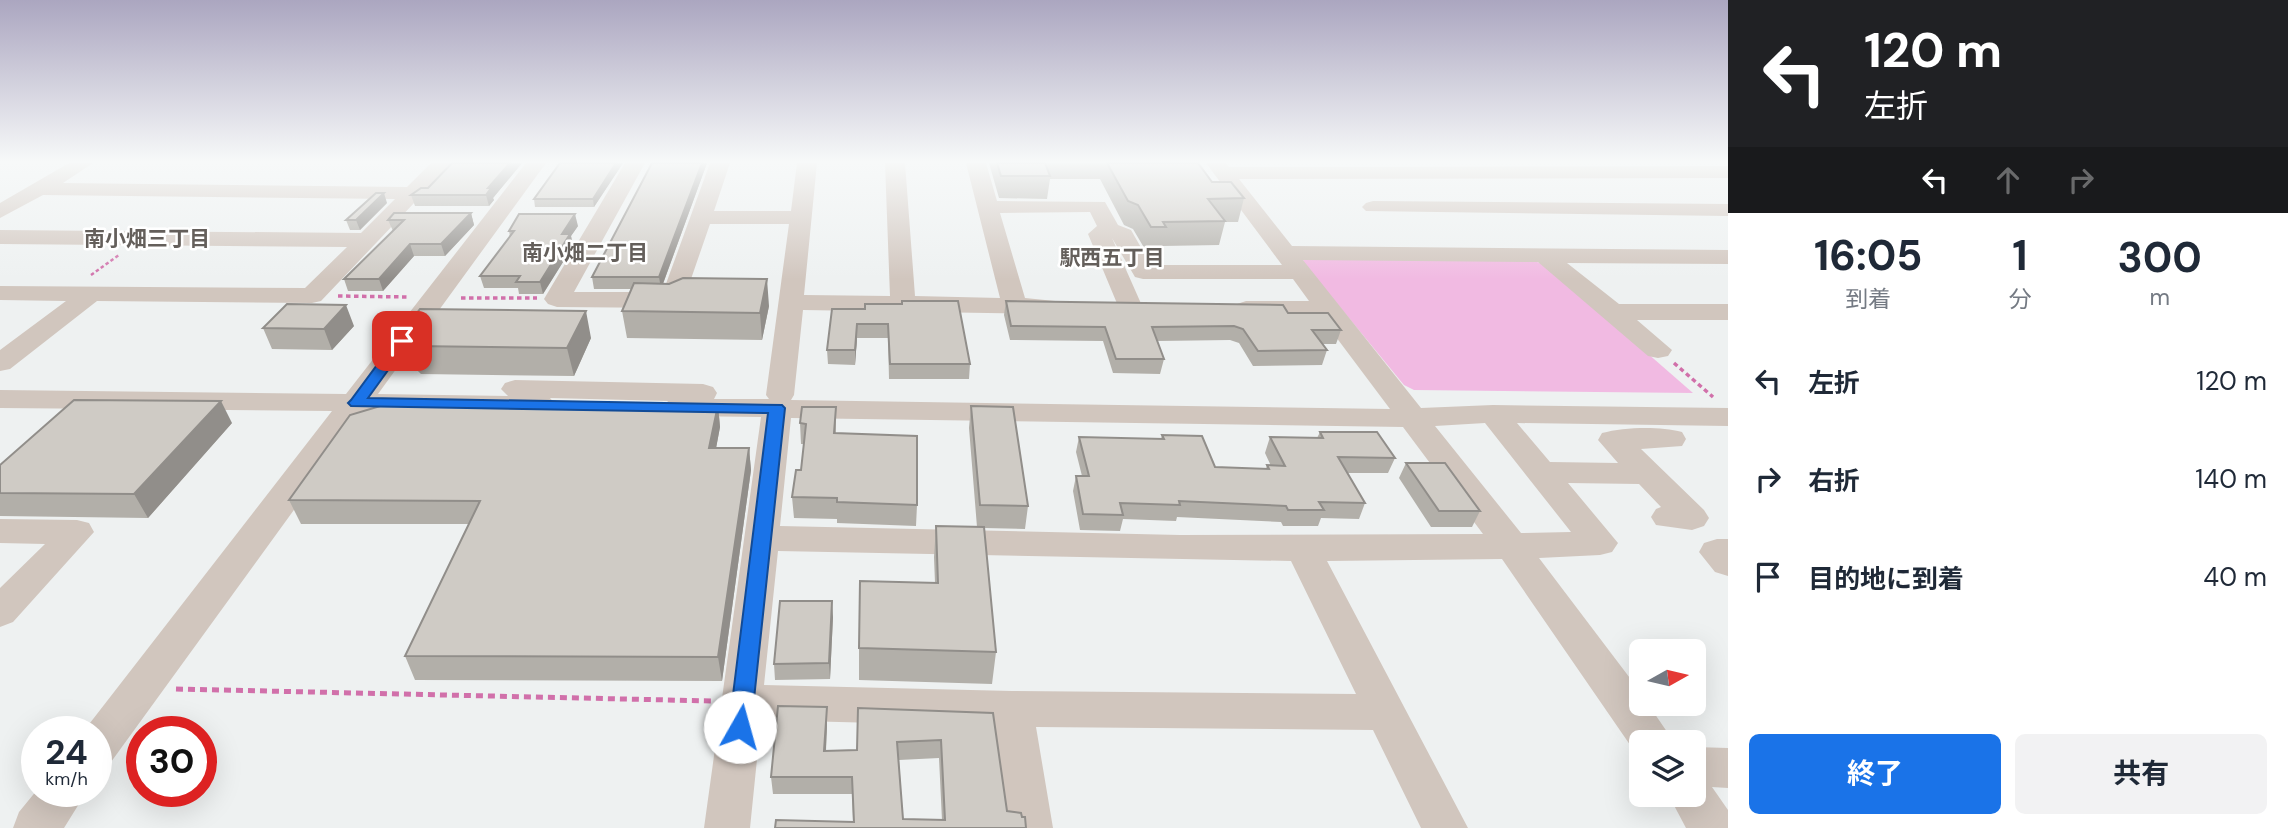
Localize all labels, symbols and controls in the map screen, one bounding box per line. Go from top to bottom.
text: 120 m [1864,18,2002,82]
icon: left [1749,28,1840,119]
text: 左折 [1864,85,1928,127]
icon: left [1916,161,1954,199]
icon: ahead [1989,161,2027,199]
icon: right [2062,161,2100,199]
district label: 南小畑三丁目 [84,225,210,253]
text: 16:05 [1814,228,1922,283]
text: 1 [2012,228,2028,283]
text: 300 [2117,230,2202,285]
district label: 南小畑二丁目 [522,239,648,267]
district label: 駅西五丁目 [1060,244,1165,272]
text: m [2149,282,2170,312]
text: 到着 [1845,284,1891,314]
text: 分 [2008,284,2031,314]
pin [372,311,432,371]
icon: arrive [383,322,421,360]
icon: left [1749,362,1787,400]
text: 120 m [2196,364,2267,398]
text: 左折 [1808,366,1860,400]
icon: right [1749,460,1787,498]
text: 140 m [2195,462,2267,496]
text: 右折 [1808,464,1860,498]
icon: arrive [1749,558,1787,596]
text: 40 m [2203,560,2267,594]
text: 目的地に到着 [1808,562,1964,596]
north arrow [1629,639,1706,716]
map controls [1629,639,1706,807]
position arrow [703,690,777,764]
speed limit sign: 30 [126,716,217,807]
text: 24 [45,729,88,775]
button: layers [1629,730,1706,807]
button: 終了 [1749,734,2001,814]
button: 共有 [2015,734,2267,814]
text: km/h [45,767,88,791]

